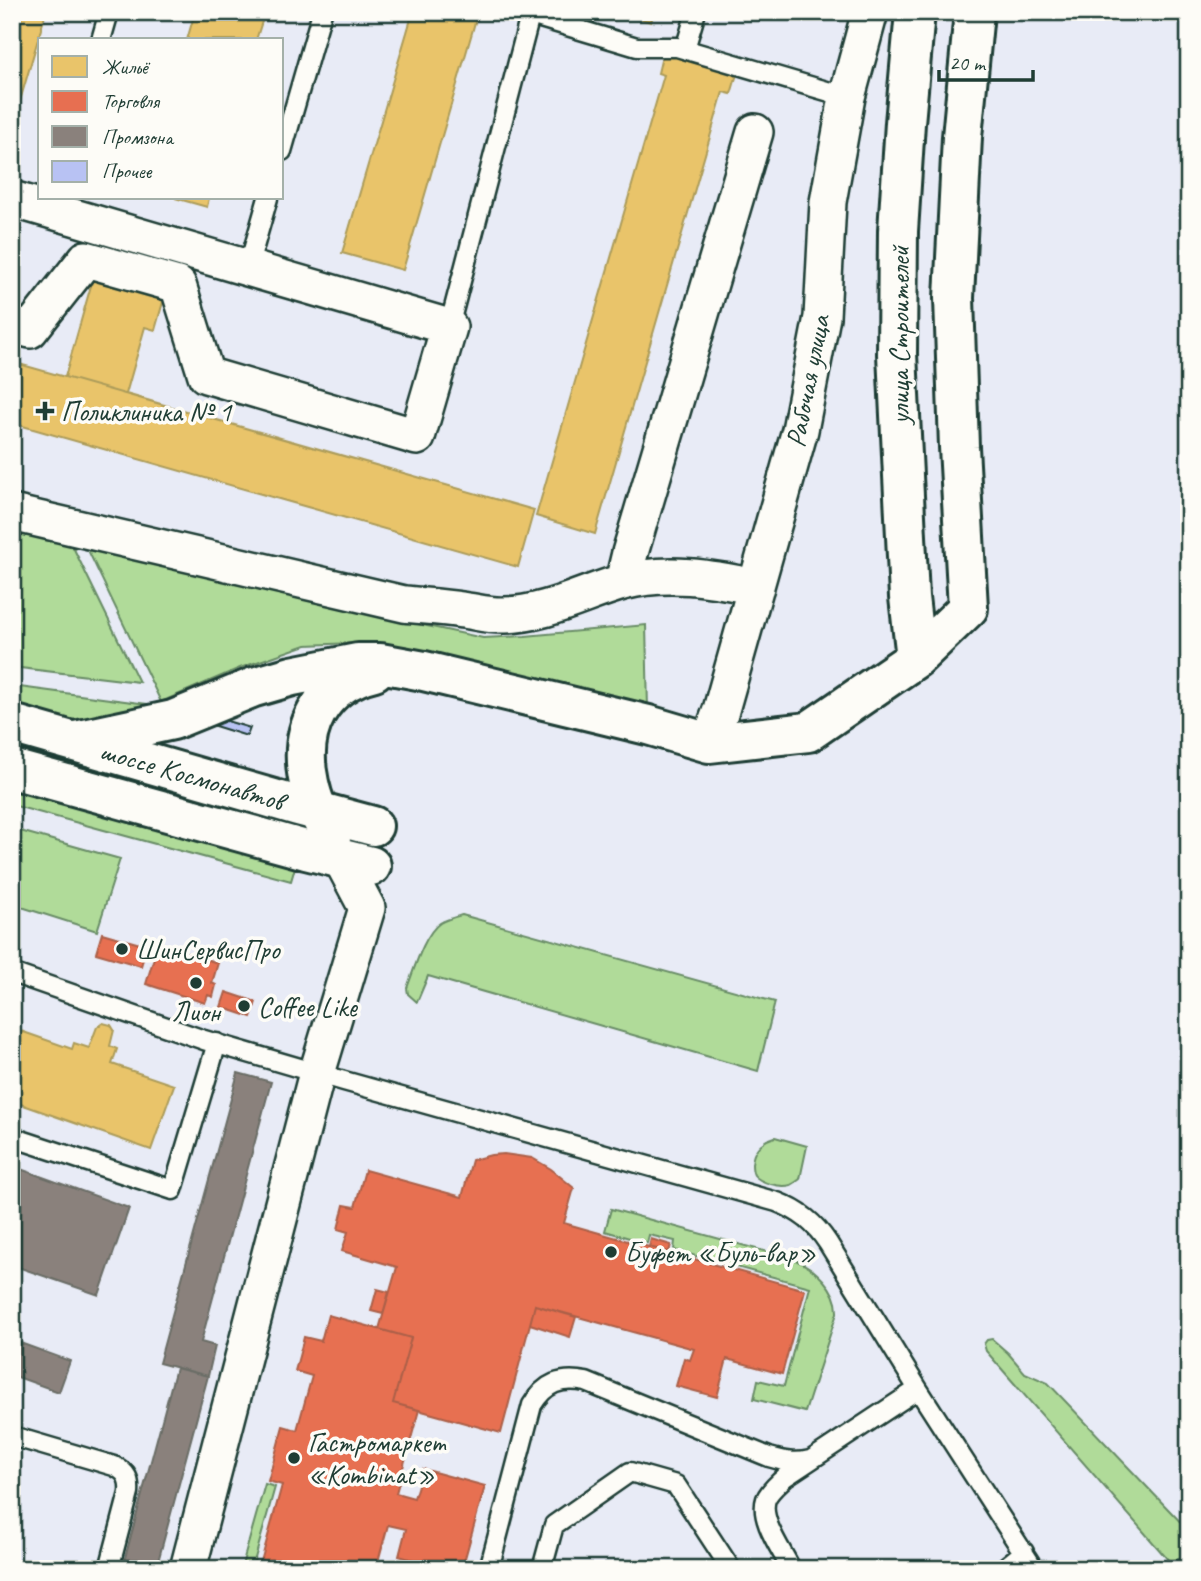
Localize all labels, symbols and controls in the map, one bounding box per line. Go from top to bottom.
legend [38,38,284,200]
scale bar [939,38,1033,82]
text: 20 m [949,50,987,76]
text: Жильё [102,54,151,80]
text: Торговля [102,88,161,114]
text: Промзона [102,124,175,150]
text: Прочее [102,158,153,184]
street label: улица Строителей [882,244,917,426]
street label: Рабочая улица [778,310,838,450]
place label: Поликлиника № 1 [61,394,233,429]
marker: Поликлиника № 1 [35,401,55,421]
street label: шоссе Космонавтов [96,733,293,820]
place label: ШинСервисПро [136,932,282,967]
marker: ШинСервисПро [114,941,130,957]
marker: Лион [188,975,204,991]
place label: Coffee Like [258,989,358,1024]
place label: Лион [172,994,222,1029]
marker: Coffee Like [236,998,252,1014]
place label: Буфет «Буль-вар» [625,1235,816,1270]
marker: Буфет «Буль-вар» [603,1244,619,1260]
place label: Гастромаркет «Kombinat» [308,1425,446,1492]
marker: Гастромаркет «Kombinat» [286,1450,302,1466]

